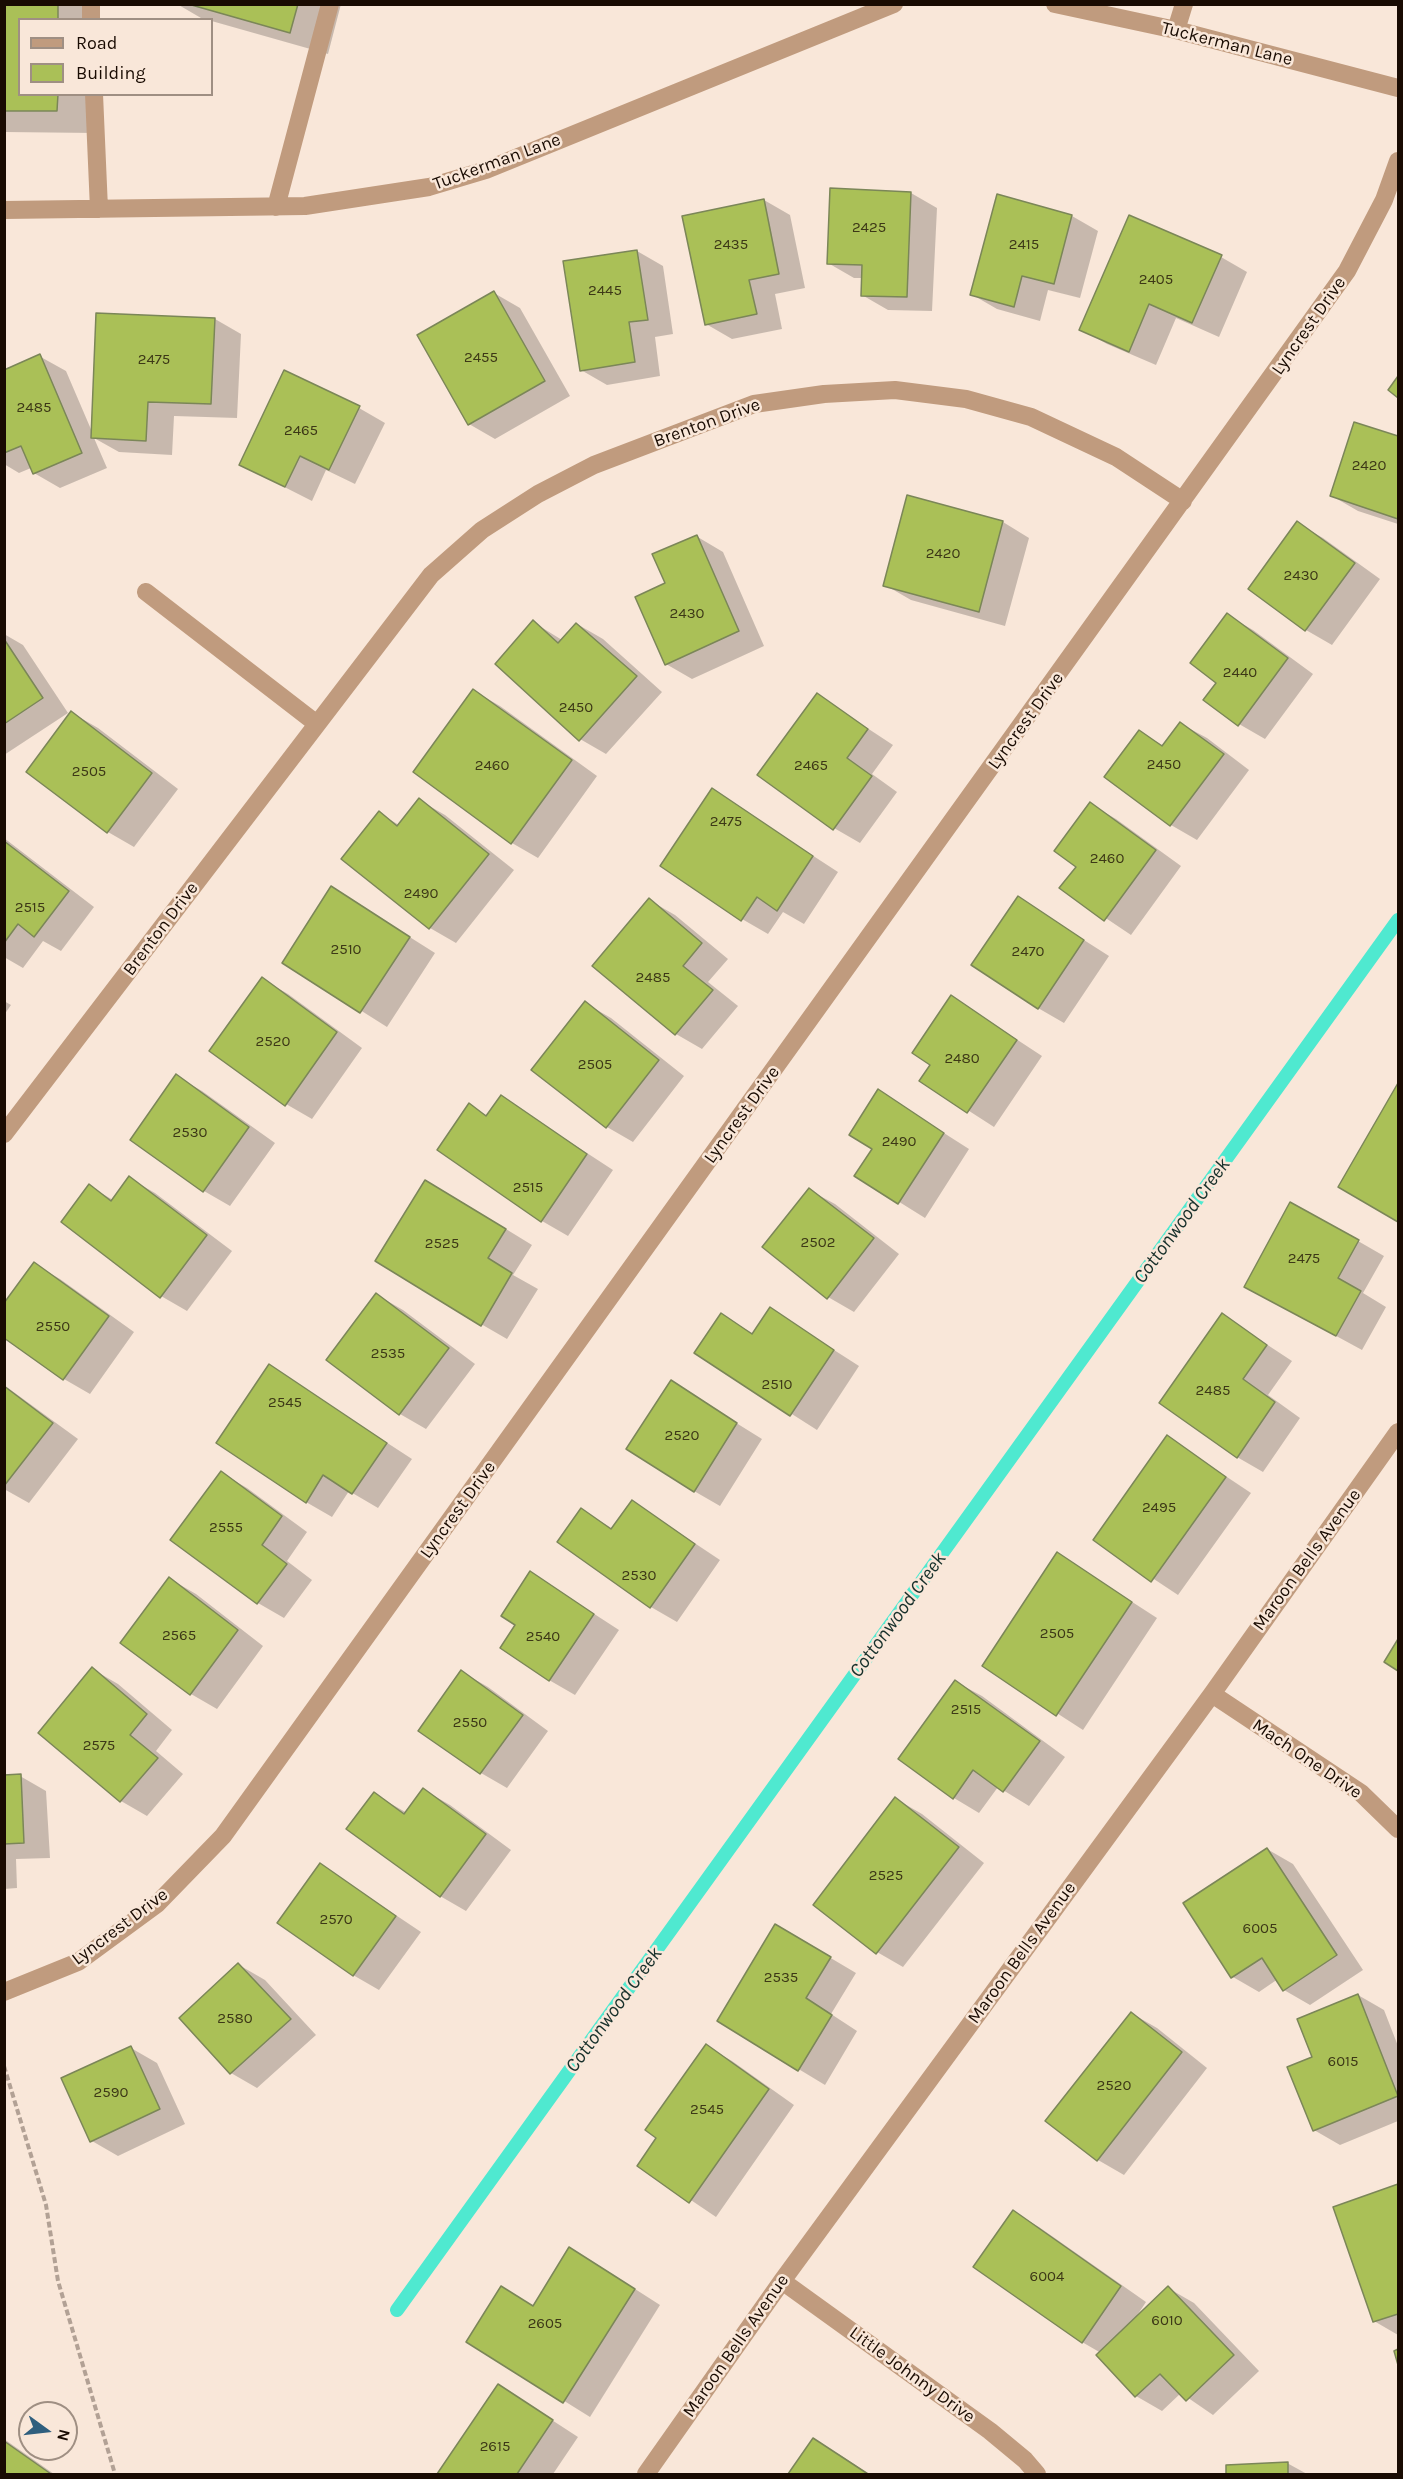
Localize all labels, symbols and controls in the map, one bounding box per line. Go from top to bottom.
street label: Tuckerman Lane [1159,17,1295,71]
legend [18,18,213,96]
text: Road [76,32,117,54]
text: Building [76,62,146,84]
street label: Tuckerman Lane [430,129,564,195]
house number: 2425 [852,219,886,237]
house number: 2435 [714,236,748,254]
house number: 2415 [1009,236,1039,254]
house number: 2405 [1139,271,1173,289]
street label: Lyncrest Drive [1267,273,1351,379]
house number: 2445 [588,282,622,300]
house number: 2455 [464,349,498,367]
house number: 2475 [138,351,170,369]
street label: Brenton Drive [651,394,763,452]
house number: 2485 [17,399,51,417]
house number: 2465 [284,422,318,440]
house number: 2420 [1352,457,1386,475]
house number: 2420 [926,545,960,563]
house number: 2430 [1284,567,1318,585]
house number: 2430 [670,605,704,623]
house number: 2440 [1223,664,1257,682]
street label: Lyncrest Drive [984,668,1068,774]
house number: 2450 [559,699,593,717]
house number: 2450 [1147,756,1181,774]
house number: 2460 [475,757,509,775]
house number: 2465 [794,757,828,775]
house number: 2505 [72,763,106,781]
house number: 2475 [710,813,742,831]
house number: 2460 [1090,850,1124,868]
street label: Brenton Drive [119,878,203,980]
house number: 2490 [404,885,438,903]
house number: 2515 [15,899,45,917]
house number: 2510 [330,941,362,959]
house number: 2470 [1011,943,1045,961]
house number: 2485 [636,969,670,987]
house number: 2520 [256,1033,290,1051]
house number: 2480 [944,1050,980,1068]
house number: 2505 [578,1056,612,1074]
street label: Lyncrest Drive [700,1062,784,1168]
house number: 2530 [173,1124,207,1142]
house number: 2490 [882,1133,916,1151]
water label: Cottonwood Creek [1128,1154,1236,1288]
house number: 2515 [513,1179,543,1197]
house number: 2502 [801,1234,835,1252]
house number: 2525 [425,1235,459,1253]
house number: 2475 [1288,1250,1320,1268]
house number: 2550 [36,1318,70,1336]
house number: 2535 [371,1345,405,1363]
house number: 2510 [761,1376,793,1394]
house number: 2485 [1196,1382,1230,1400]
house number: 2545 [268,1394,302,1412]
house number: 2520 [665,1427,699,1445]
street label: Lyncrest Drive [416,1457,500,1563]
street label: Maroon Bells Avenue [1248,1485,1366,1635]
house number: 2495 [1142,1499,1176,1517]
house number: 2555 [209,1519,243,1537]
water label: Cottonwood Creek [844,1548,952,1682]
house number: 2530 [622,1567,656,1585]
house number: 2505 [1040,1625,1074,1643]
house number: 2565 [162,1627,196,1645]
house number: 2540 [526,1628,560,1646]
house number: 2515 [951,1701,981,1719]
house number: 2550 [453,1714,487,1732]
street label: Mach One Drive [1248,1714,1366,1804]
house number: 2575 [83,1737,115,1755]
house number: 2525 [869,1867,903,1885]
street label: Maroon Bells Avenue [963,1878,1081,2028]
street label: Lyncrest Drive [68,1884,172,1970]
house number: 2570 [319,1911,353,1929]
house number: 6005 [1243,1920,1277,1938]
water label: Cottonwood Creek [560,1943,668,2077]
house number: 2535 [764,1969,798,1987]
house number: 2580 [217,2010,253,2028]
house number: 6015 [1328,2053,1358,2071]
house number: 2520 [1097,2077,1131,2095]
house number: 2590 [94,2084,128,2102]
house number: 2545 [690,2101,724,2119]
house number: 6004 [1030,2268,1064,2286]
street label: Maroon Bells Avenue [678,2270,794,2422]
house number: 6010 [1151,2312,1183,2330]
house number: 2605 [528,2315,562,2333]
street label: Little Johnny Drive [845,2322,979,2428]
north arrow [18,2401,78,2461]
text: N [53,2427,75,2443]
house number: 2615 [480,2438,510,2456]

